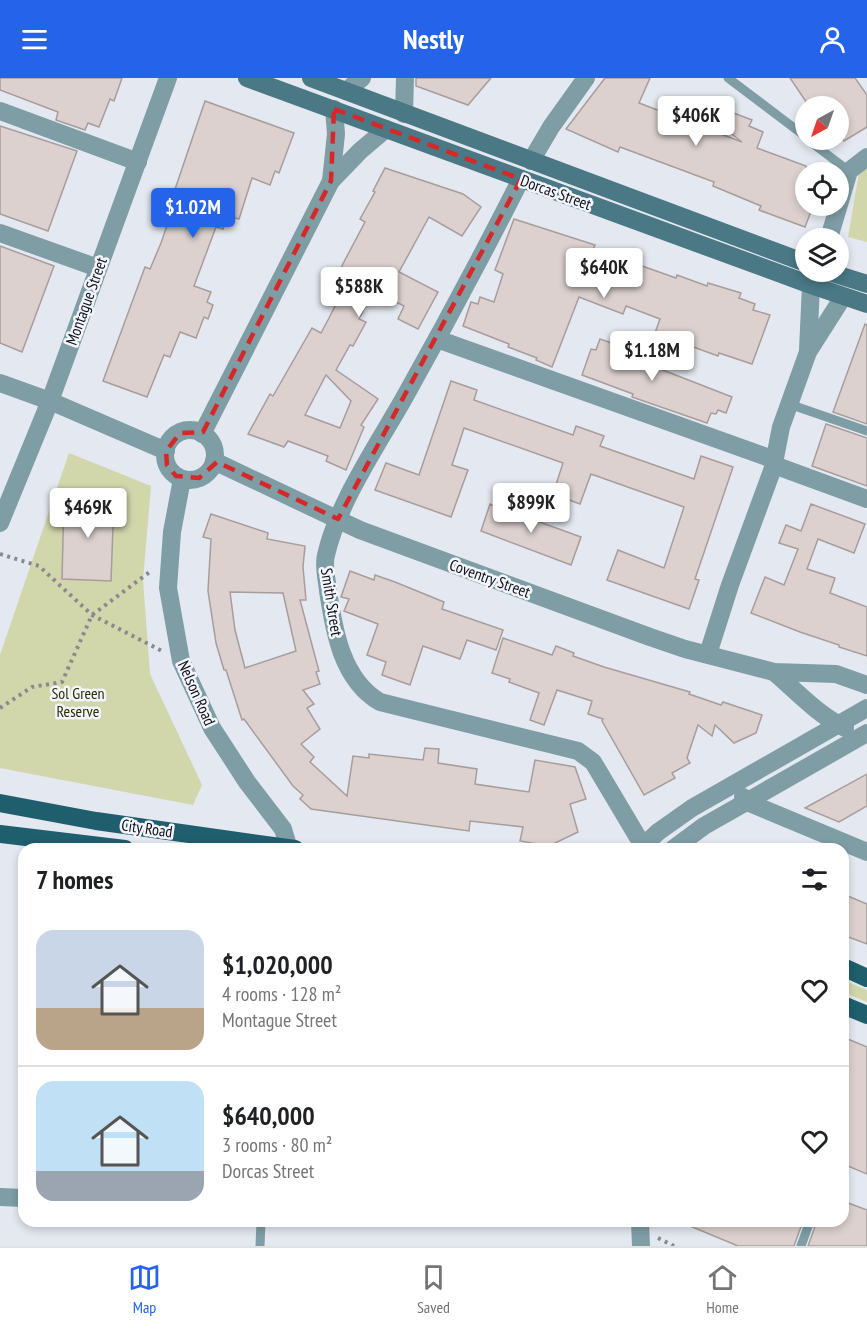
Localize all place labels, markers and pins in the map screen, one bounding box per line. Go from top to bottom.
pin: $406K [654,96,738,147]
pin: $1.02M [144,188,242,239]
pin: $640K [562,248,646,299]
pin: $588K [317,267,401,318]
pin: $1.18M [603,331,701,382]
pin: $899K [489,483,573,534]
pin: $469K [46,488,130,539]

